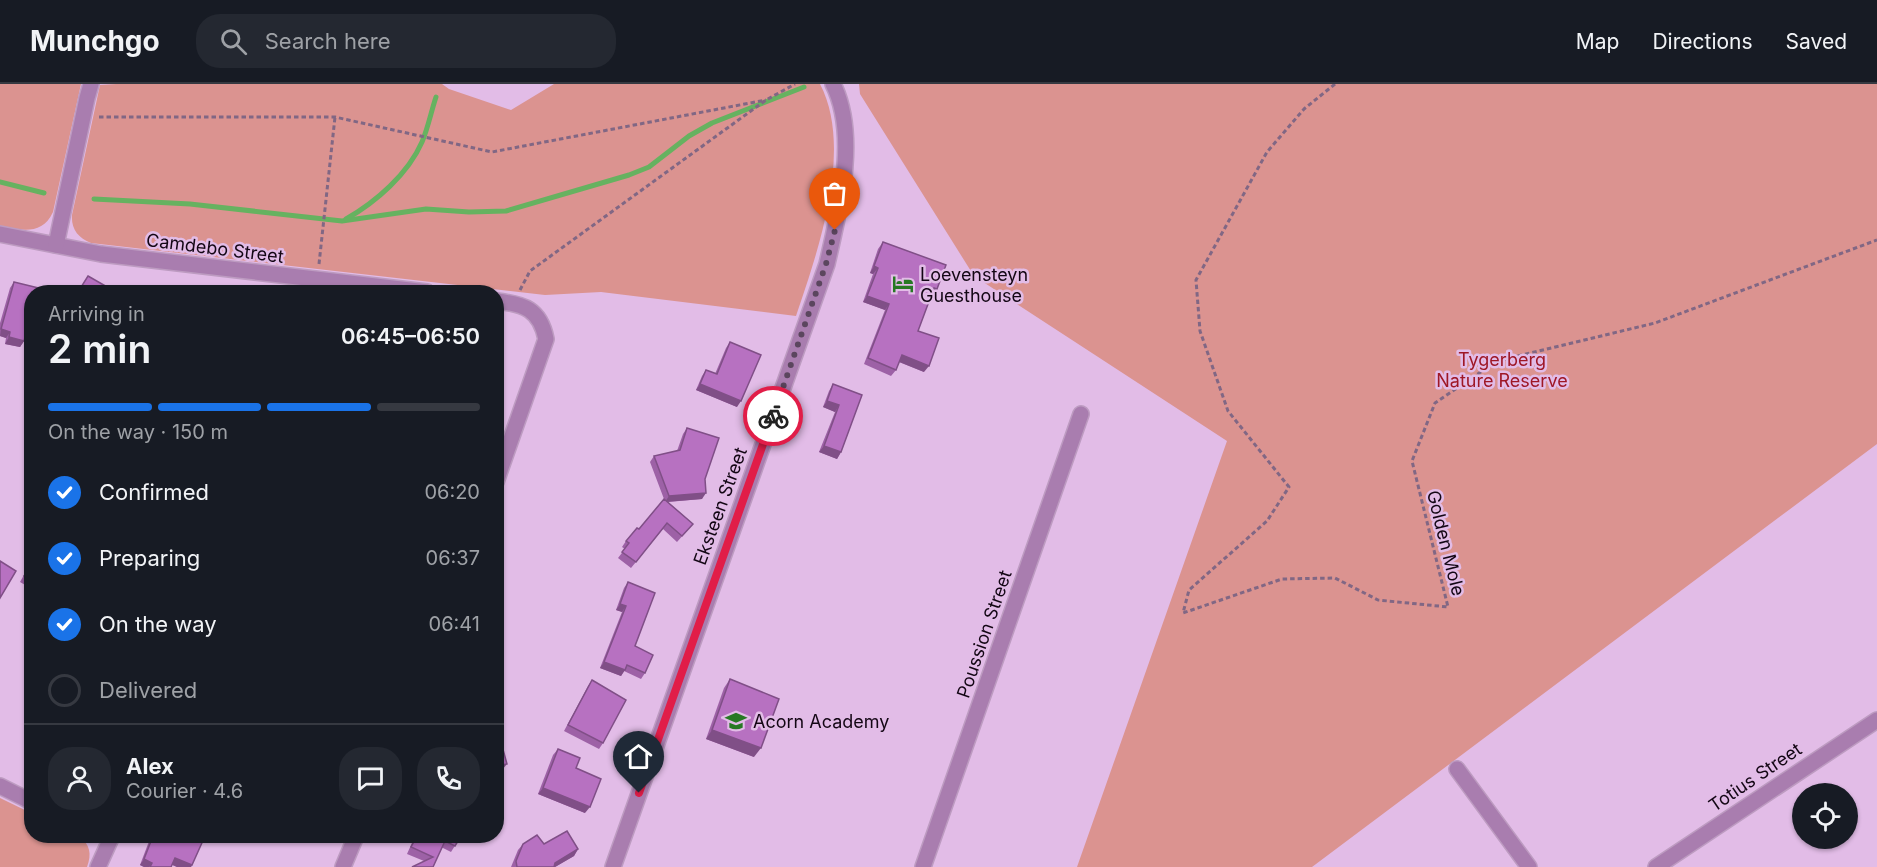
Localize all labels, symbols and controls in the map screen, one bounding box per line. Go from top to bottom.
search box [196,14,616,68]
text: Munchgo [30,24,160,58]
icon: search [217,25,250,58]
text: Search here [265,28,391,54]
text: Map [1576,29,1619,54]
text: Directions [1652,29,1753,54]
text: Saved [1786,29,1847,54]
pin [809,168,860,230]
icon: bag [818,177,851,210]
street label: Camdebo Street [145,229,285,267]
place label: Loevensteyn Guesthouse [920,264,1028,306]
hotel icon: Loevensteyn Guesthouse [891,272,915,296]
text: Arriving in [48,302,145,326]
text: 06:45–06:50 [341,323,480,349]
text: 2 min [48,325,151,372]
park label: Tygerberg Nature Reserve [1436,349,1568,391]
courier [743,386,803,446]
icon: bike [757,400,790,433]
text: On the way · 150 m [48,420,228,444]
street label: Eksteen Street [689,444,751,568]
icon: check [48,476,81,509]
text: Confirmed [99,479,209,505]
text: 06:20 [424,480,480,504]
street label: Golden Mole [1423,488,1469,598]
icon: check [48,542,81,575]
text: Preparing [99,545,200,571]
text: 06:37 [426,546,480,570]
street label: Poussion Street [952,567,1016,701]
icon: check [48,608,81,641]
text: On the way [99,611,217,637]
text: 06:41 [429,612,480,636]
text: Delivered [99,677,197,703]
school or university icon: Acorn Academy [724,709,748,733]
place label: Acorn Academy [753,711,889,732]
pin [613,731,664,793]
street label: Totius Street [1705,738,1805,816]
icon: home [622,740,655,773]
button: person [48,747,111,810]
button: chat [339,747,402,810]
button: phone [417,747,480,810]
text: Alex [126,753,174,779]
text: Courier · 4.6 [126,779,243,803]
map controls [1792,783,1858,849]
button: locate [1792,783,1858,849]

